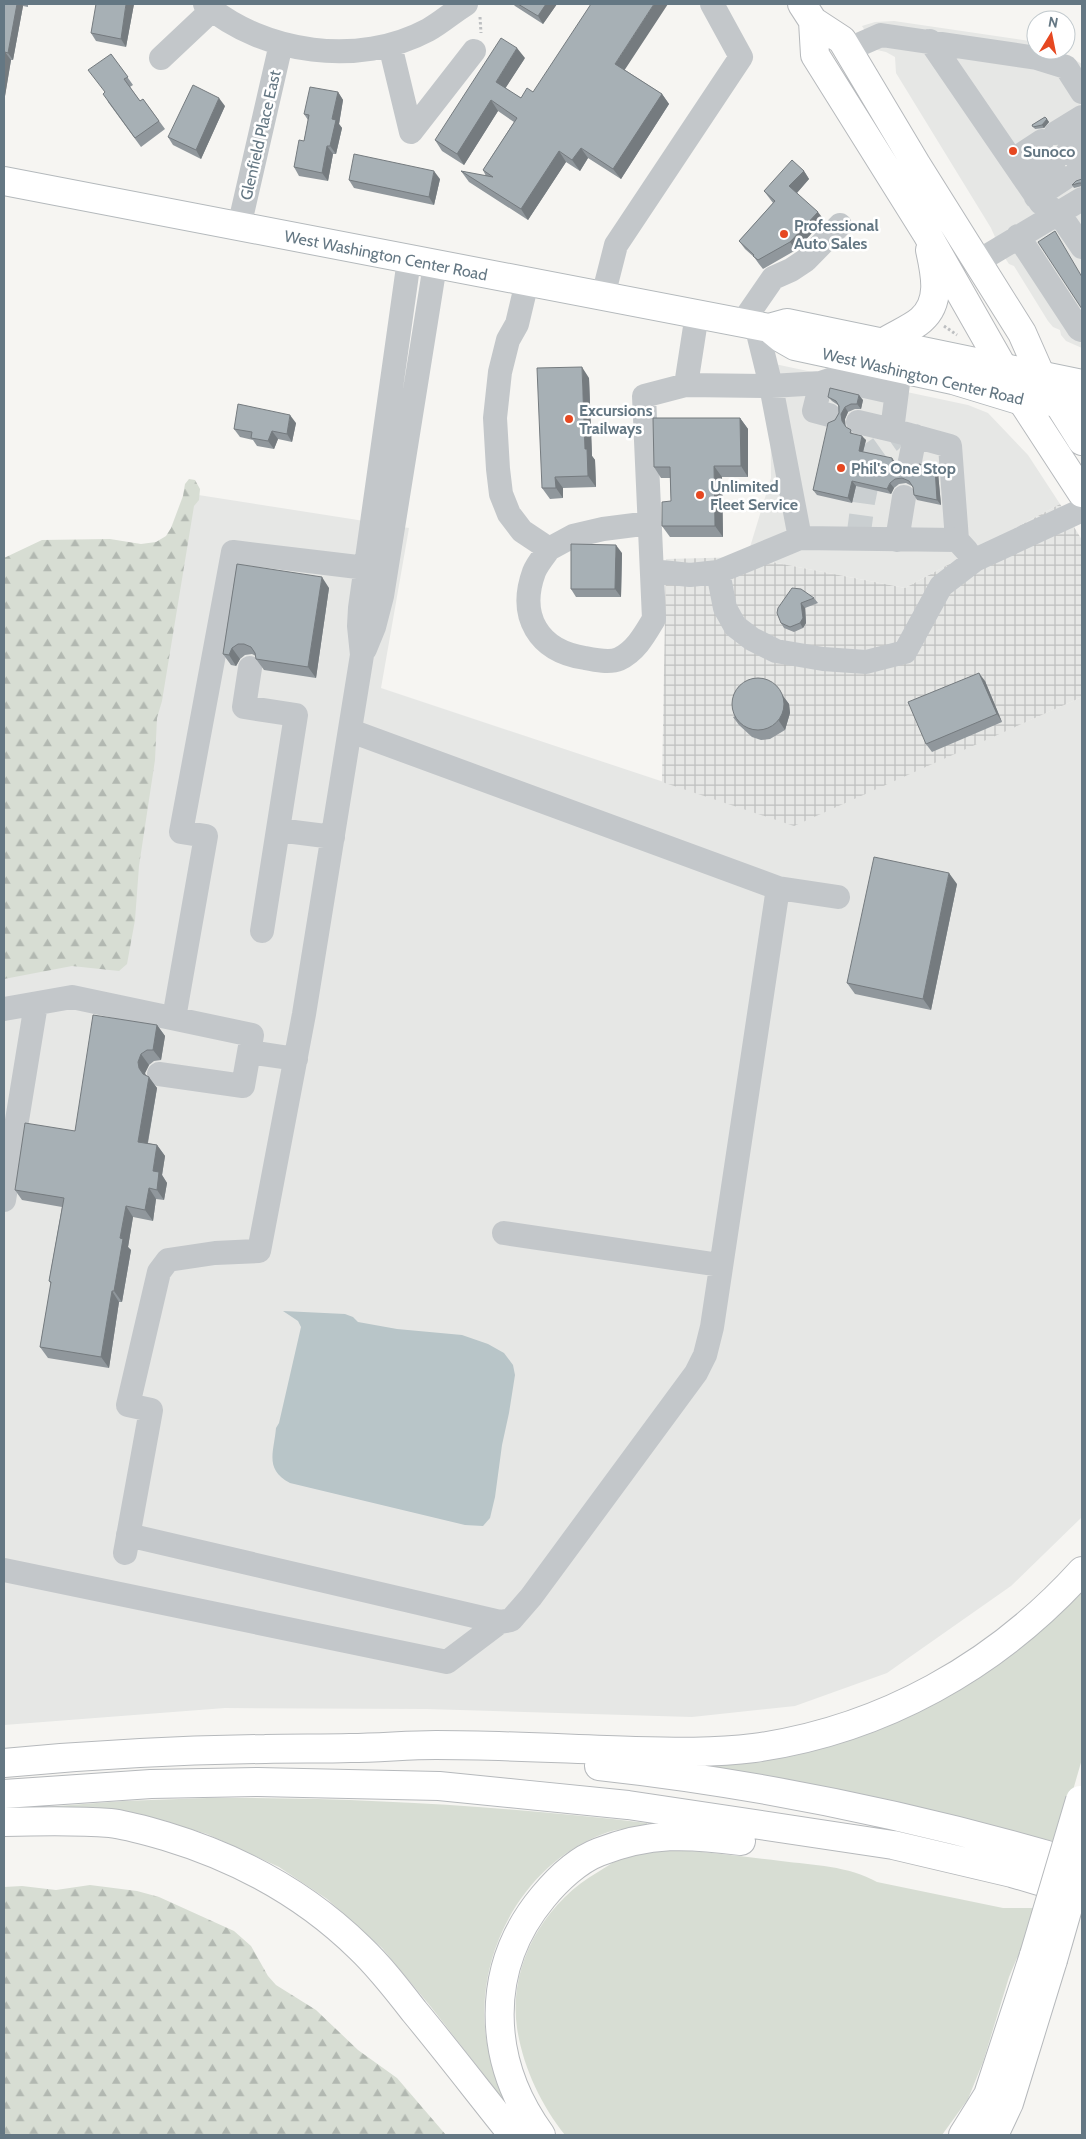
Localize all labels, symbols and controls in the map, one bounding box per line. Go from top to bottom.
north arrow [1026,10,1076,60]
text: N [1047,12,1060,32]
street label: Glenfield Place East [236,68,285,202]
place label: Sunoco [1023,142,1075,161]
marker: Sunoco [1007,145,1019,157]
place label: Professional Auto Sales [794,216,879,253]
street label: West Washington Center Road [283,226,489,284]
marker: Professional Auto Sales [778,228,790,240]
street label: West Washington Center Road [820,344,1026,409]
place label: Excursions Trailways [579,401,653,438]
marker: Excursions Trailways [563,413,575,425]
place label: Phil's One Stop [851,459,956,478]
marker: Phil's One Stop [835,462,847,474]
place label: Unlimited Fleet Service [710,477,798,514]
marker: Unlimited Fleet Service [694,489,706,501]

